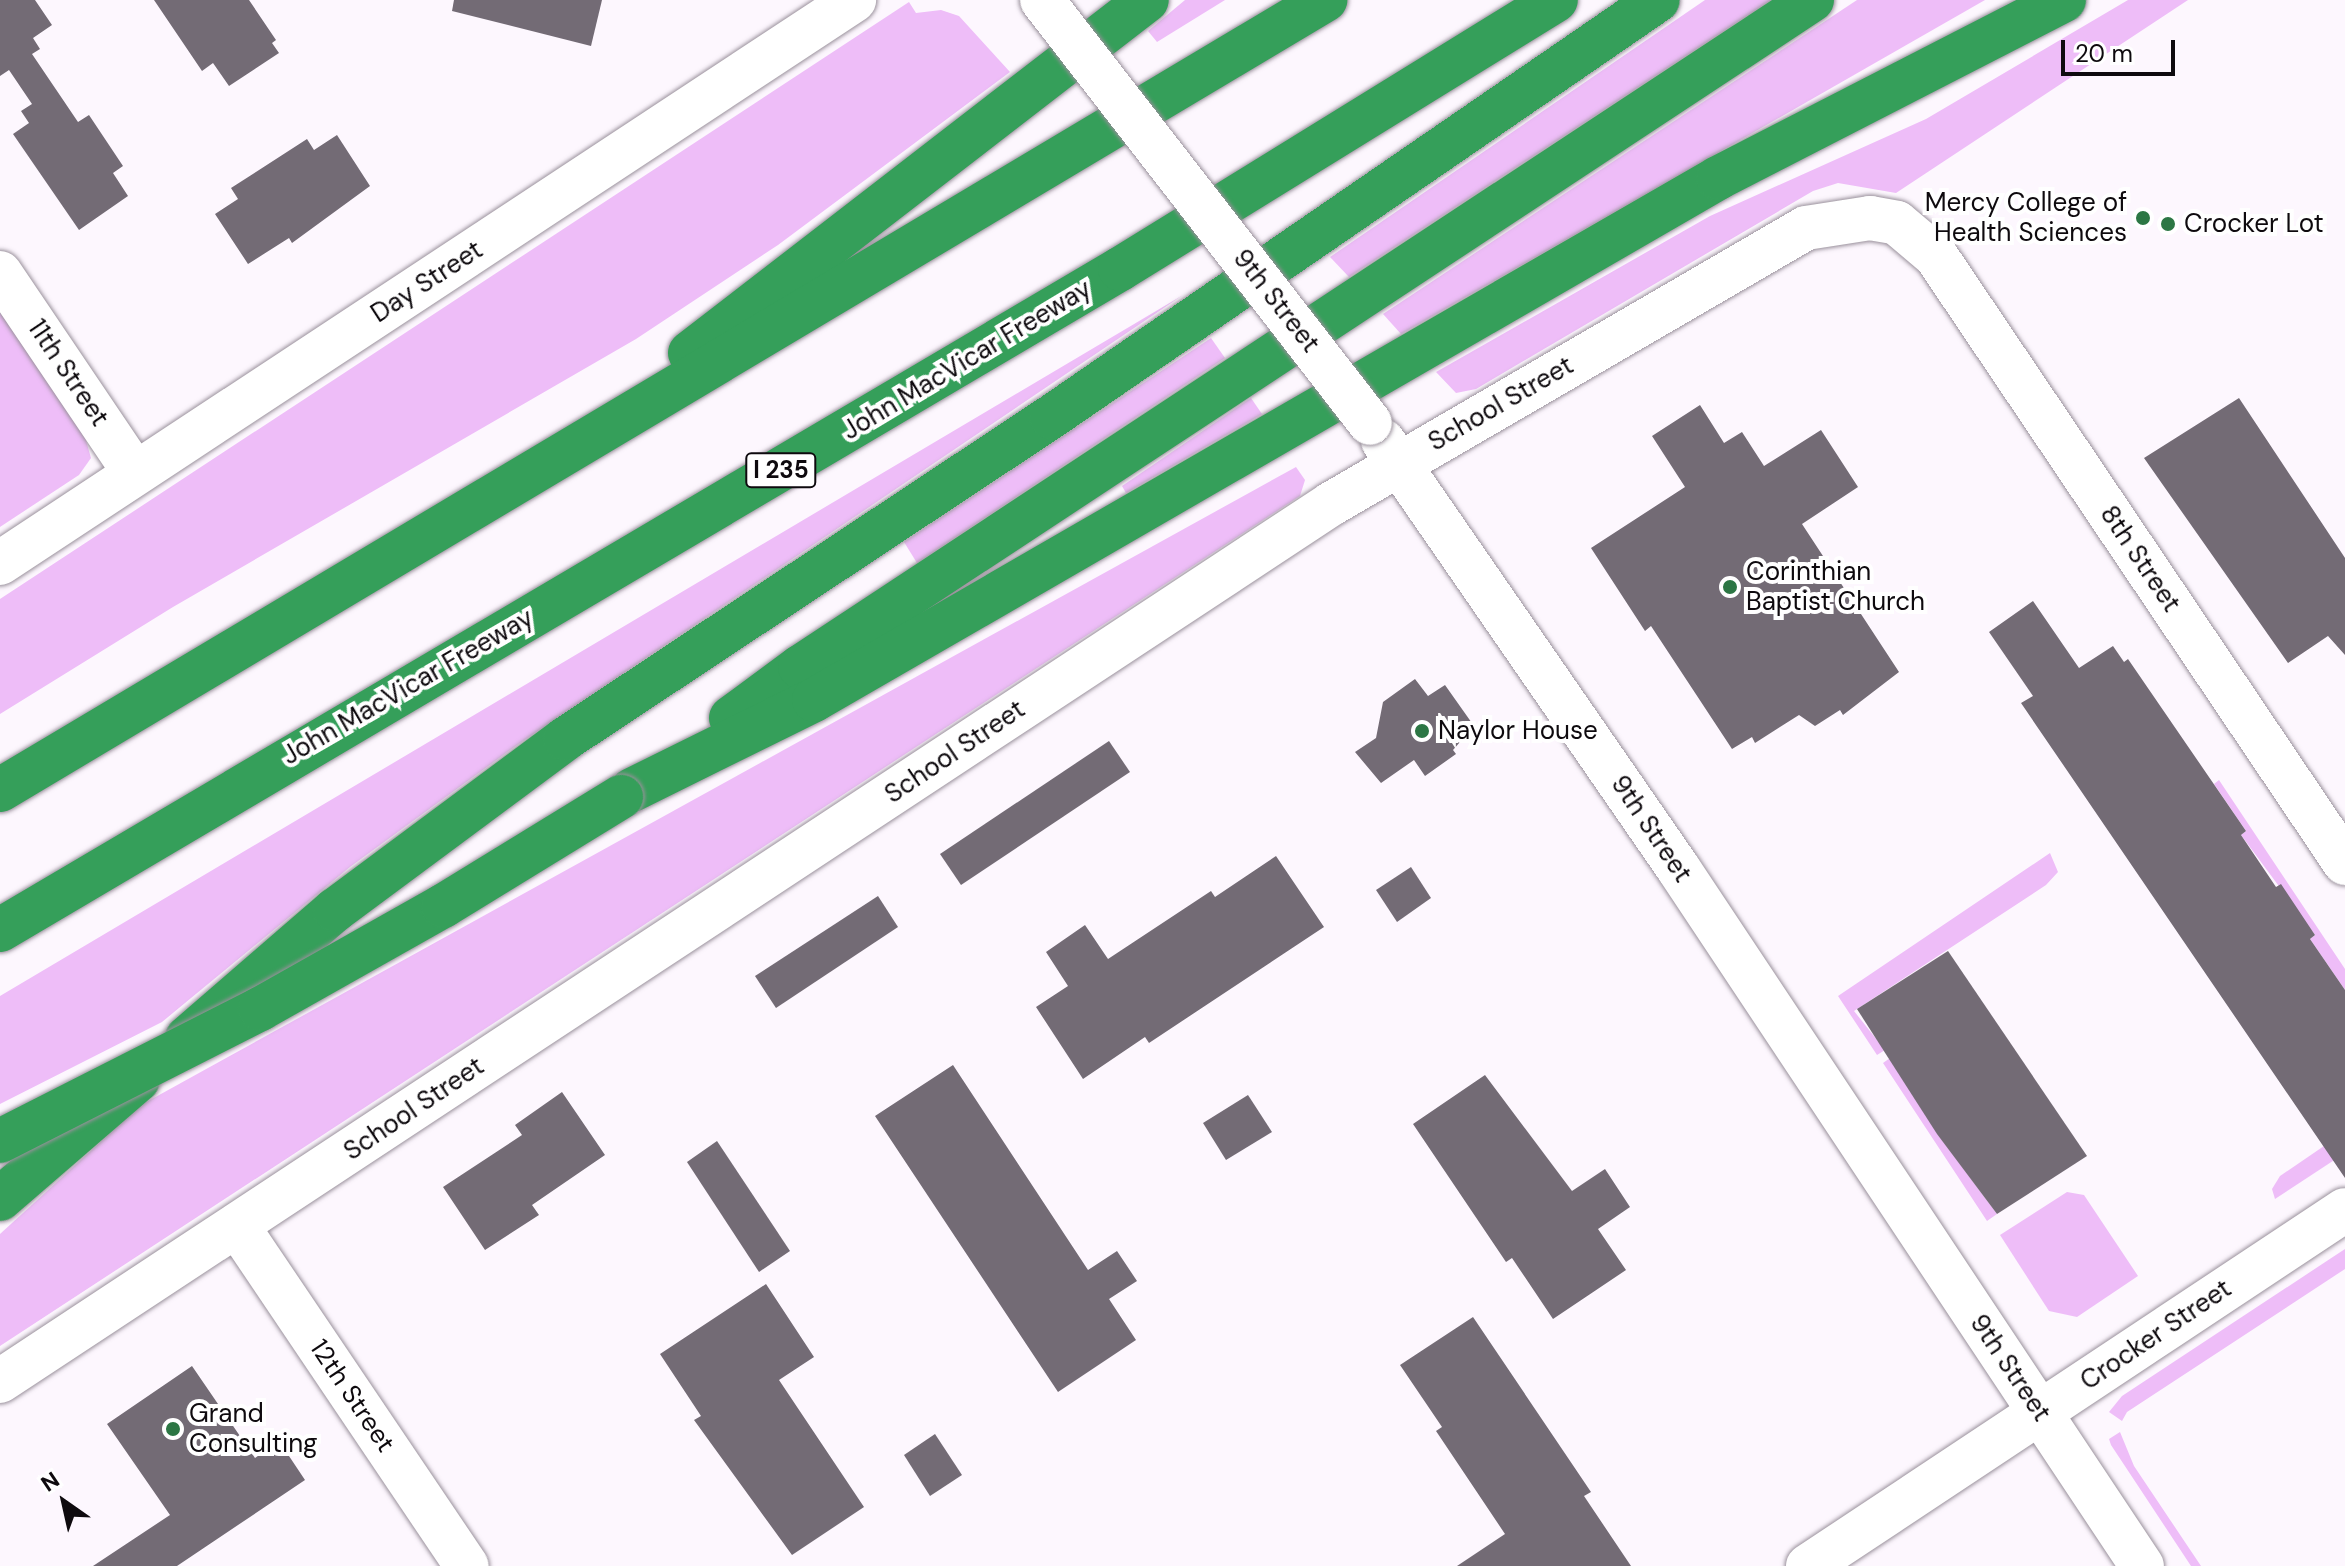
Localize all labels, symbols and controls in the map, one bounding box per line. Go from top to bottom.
scale bar [2065,24,2179,74]
text: 20 m [2075,38,2133,69]
place label: Mercy College of Health Sciences [1925,187,2127,248]
place label: Crocker Lot [2184,208,2324,240]
marker: Mercy College of Health Sciences [2134,209,2152,227]
marker: Crocker Lot [2159,215,2177,233]
street label: Day Street [365,234,489,330]
street label: 9th Street [1226,243,1326,359]
street label: John MacVicar Freeway [837,273,1097,447]
street label: 11th Street [21,314,115,432]
street label: School Street [1423,350,1579,458]
road number: I 235 [745,450,817,490]
street label: 8th Street [2093,500,2187,618]
place label: Corinthian Baptist Church [1746,556,1925,618]
marker: Corinthian Baptist Church [1721,578,1739,596]
street label: John MacVicar Freeway [277,602,539,772]
street label: School Street [879,694,1031,810]
place label: Naylor House [1438,715,1598,747]
marker: Naylor House [1413,722,1431,740]
street label: 9th Street [1604,770,1698,888]
street label: School Street [338,1051,490,1167]
street label: Crocker Street [2075,1273,2237,1397]
street label: 9th Street [1963,1309,2057,1427]
street label: 12th Street [303,1334,401,1458]
place label: Grand Consulting [189,1398,318,1460]
marker: Grand Consulting [164,1420,182,1438]
north arrow [24,1462,104,1542]
text: N [36,1465,65,1498]

